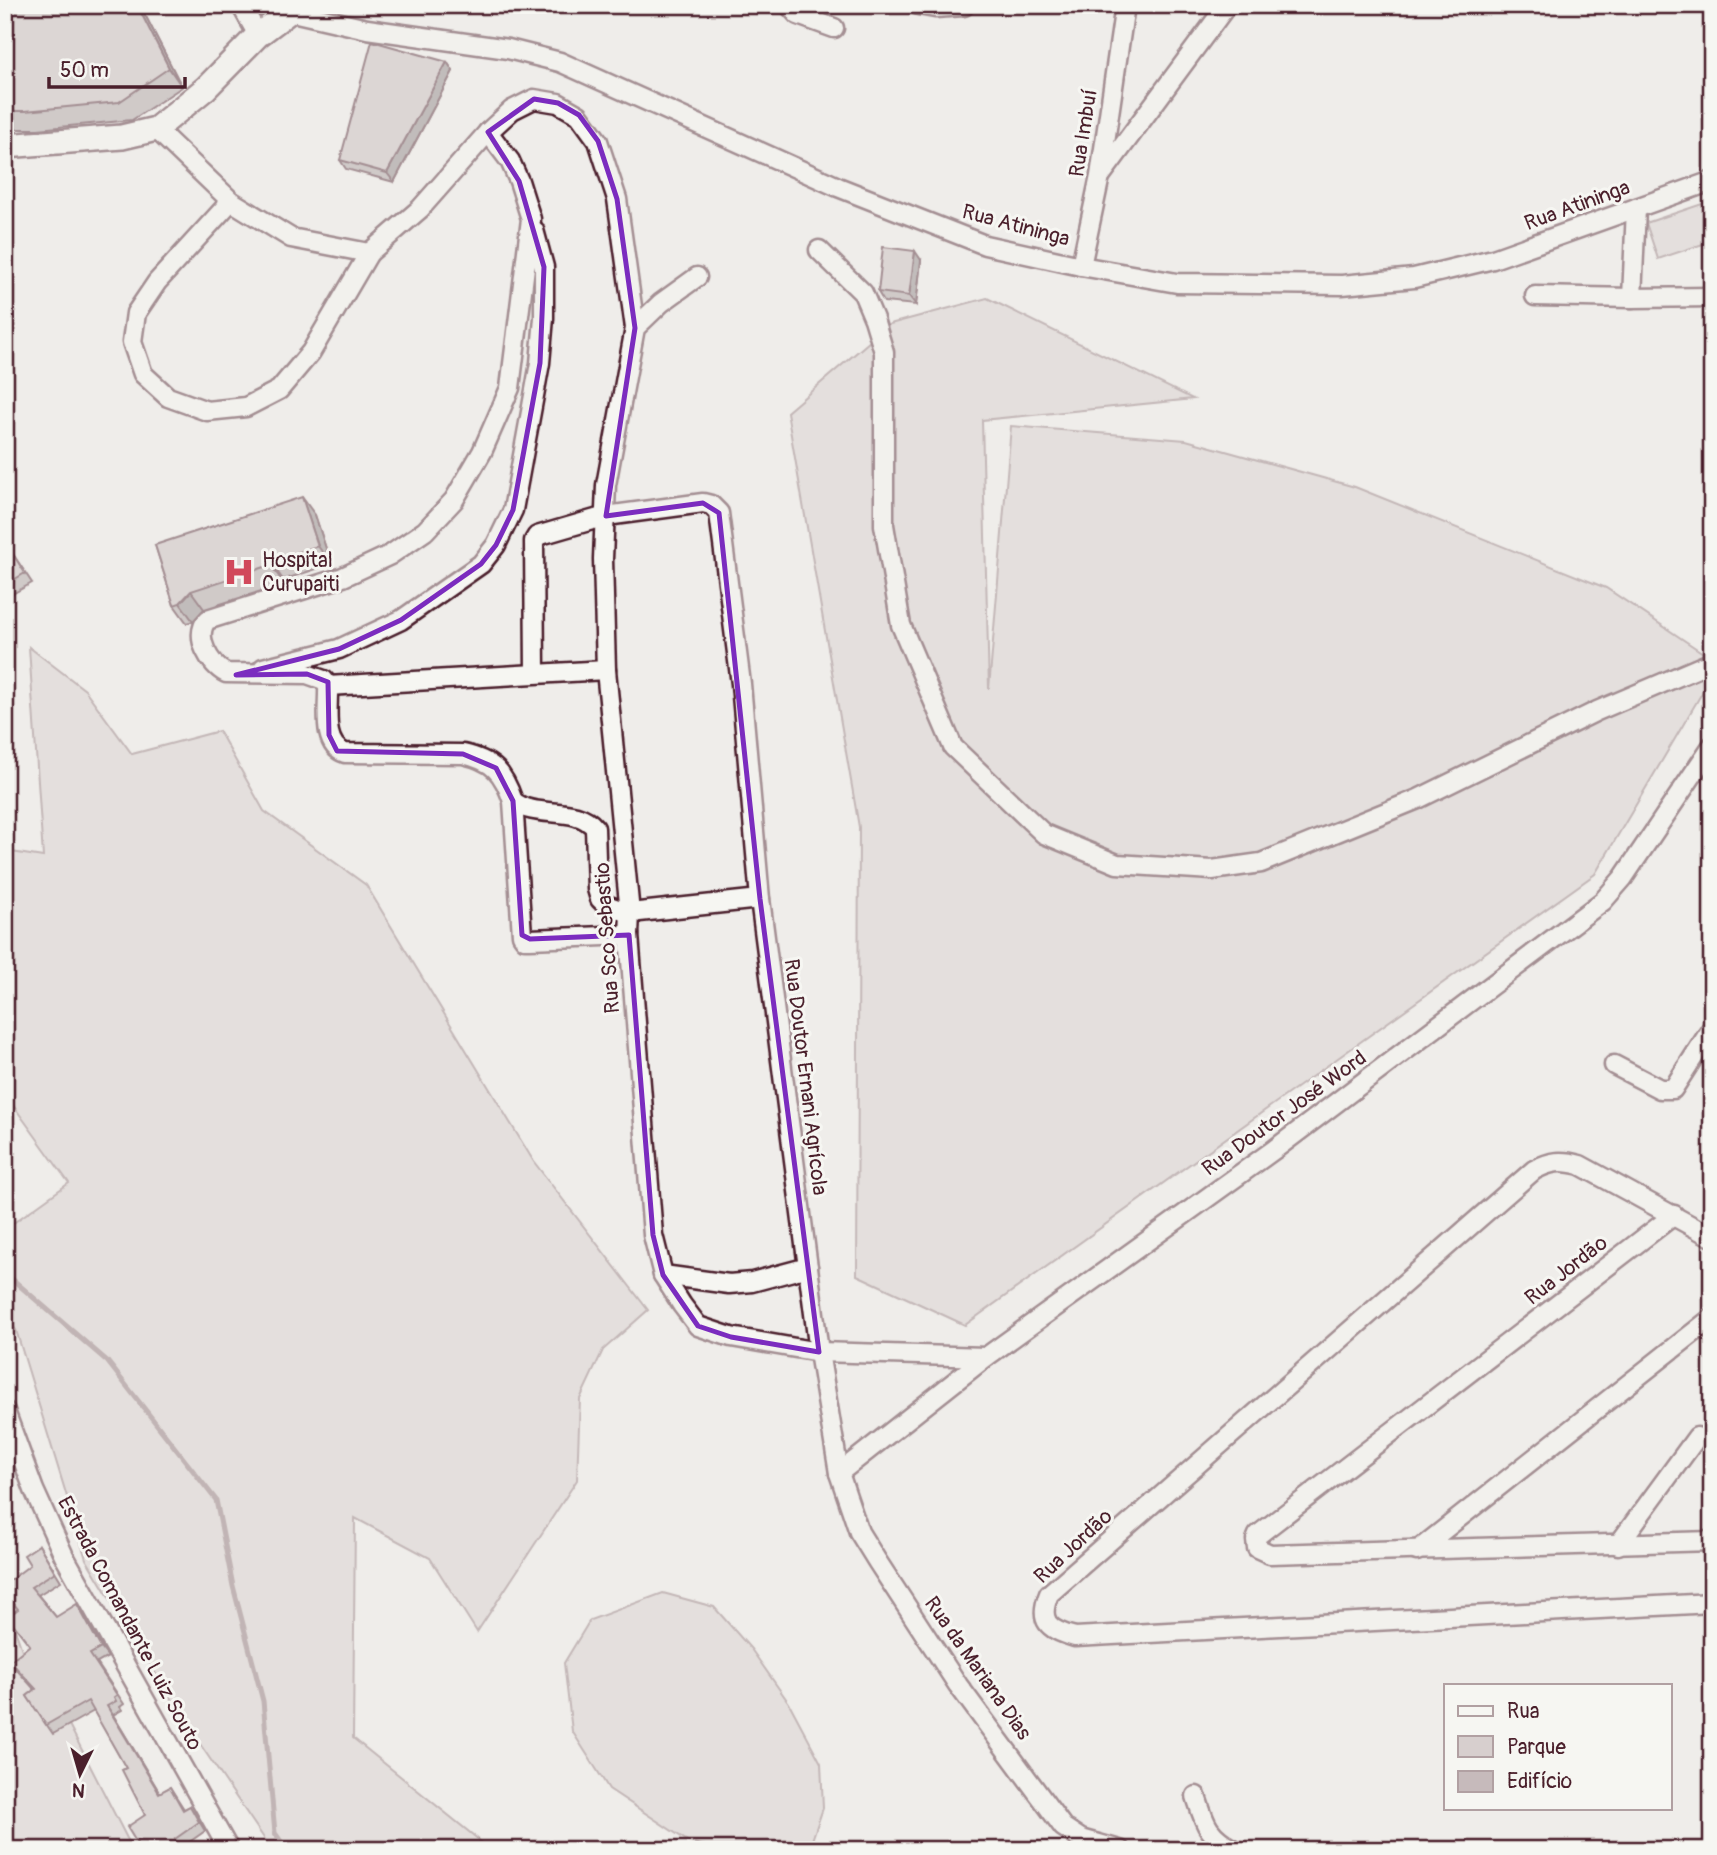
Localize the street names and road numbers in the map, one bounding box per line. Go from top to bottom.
street label: Rua Imbuí [1063,87,1104,179]
street label: Rua Atininga [1521,174,1634,237]
street label: Rua Atininga [959,198,1073,253]
street label: Rua Sco Sebastio [589,862,626,1014]
street label: Rua Doutor Ernani Agrícola [778,957,833,1197]
street label: Rua Doutor José Word [1197,1045,1372,1182]
street label: Rua Jordão [1519,1230,1613,1311]
street label: Estrada Comandante Luiz Souto [51,1492,208,1755]
street label: Rua Jordão [1028,1503,1118,1590]
street label: Rua da Mariana Dias [918,1591,1038,1746]

